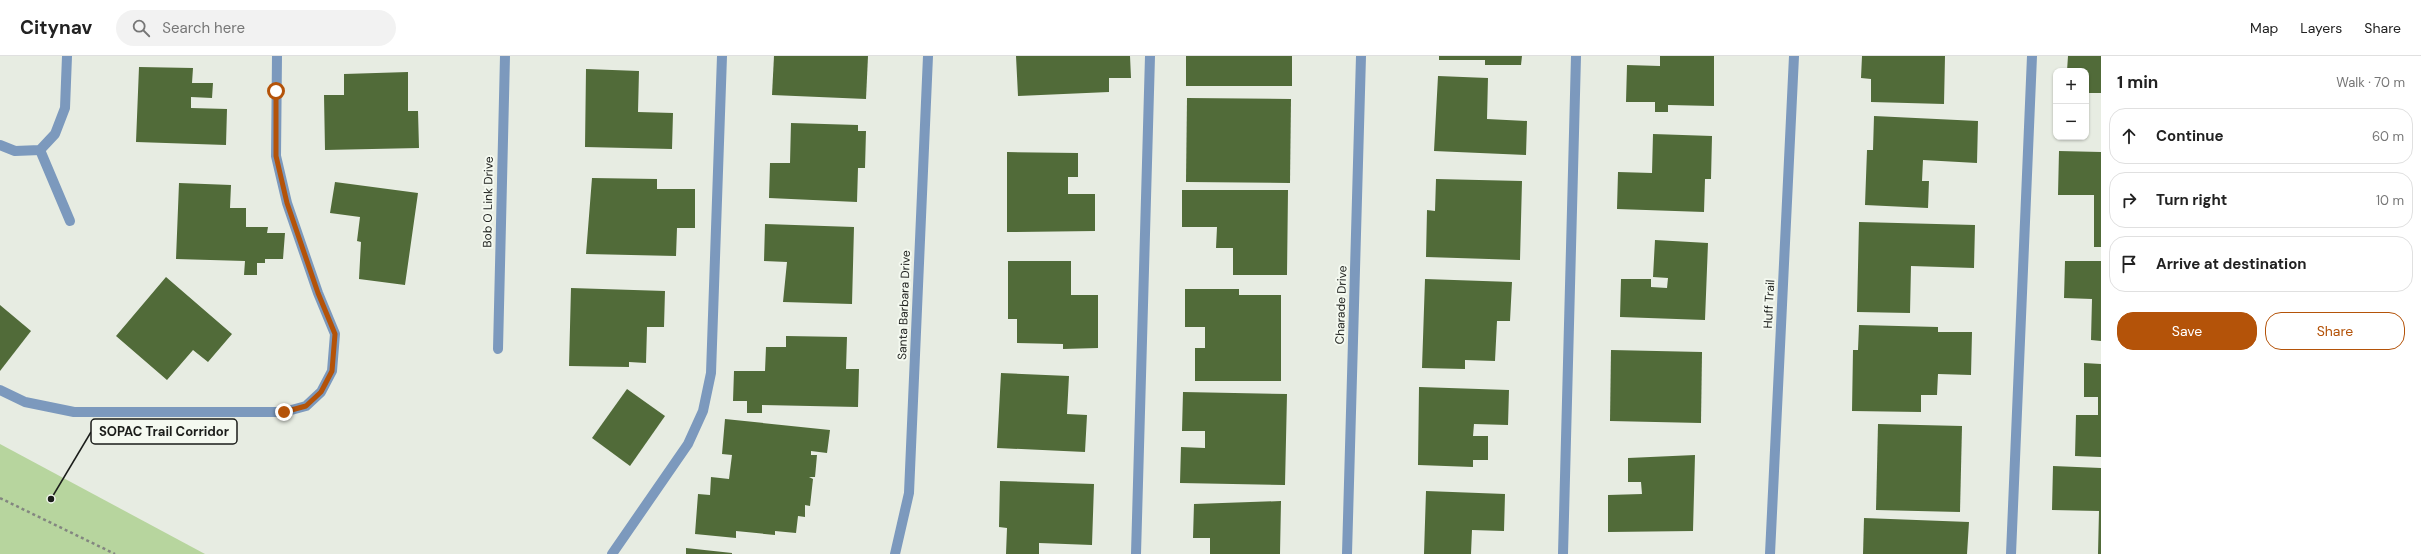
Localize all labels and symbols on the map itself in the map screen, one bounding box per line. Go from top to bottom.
route start [267,82,285,100]
street label: Bob O Link Drive [479,156,497,248]
street label: Santa Barbara Drive [894,250,914,360]
street label: Charade Drive [1332,265,1350,345]
street label: Huff Trail [1760,279,1778,329]
route end [275,403,293,421]
callout: SOPAC Trail Corridor [91,419,237,444]
text: SOPAC Trail Corridor [99,423,230,440]

